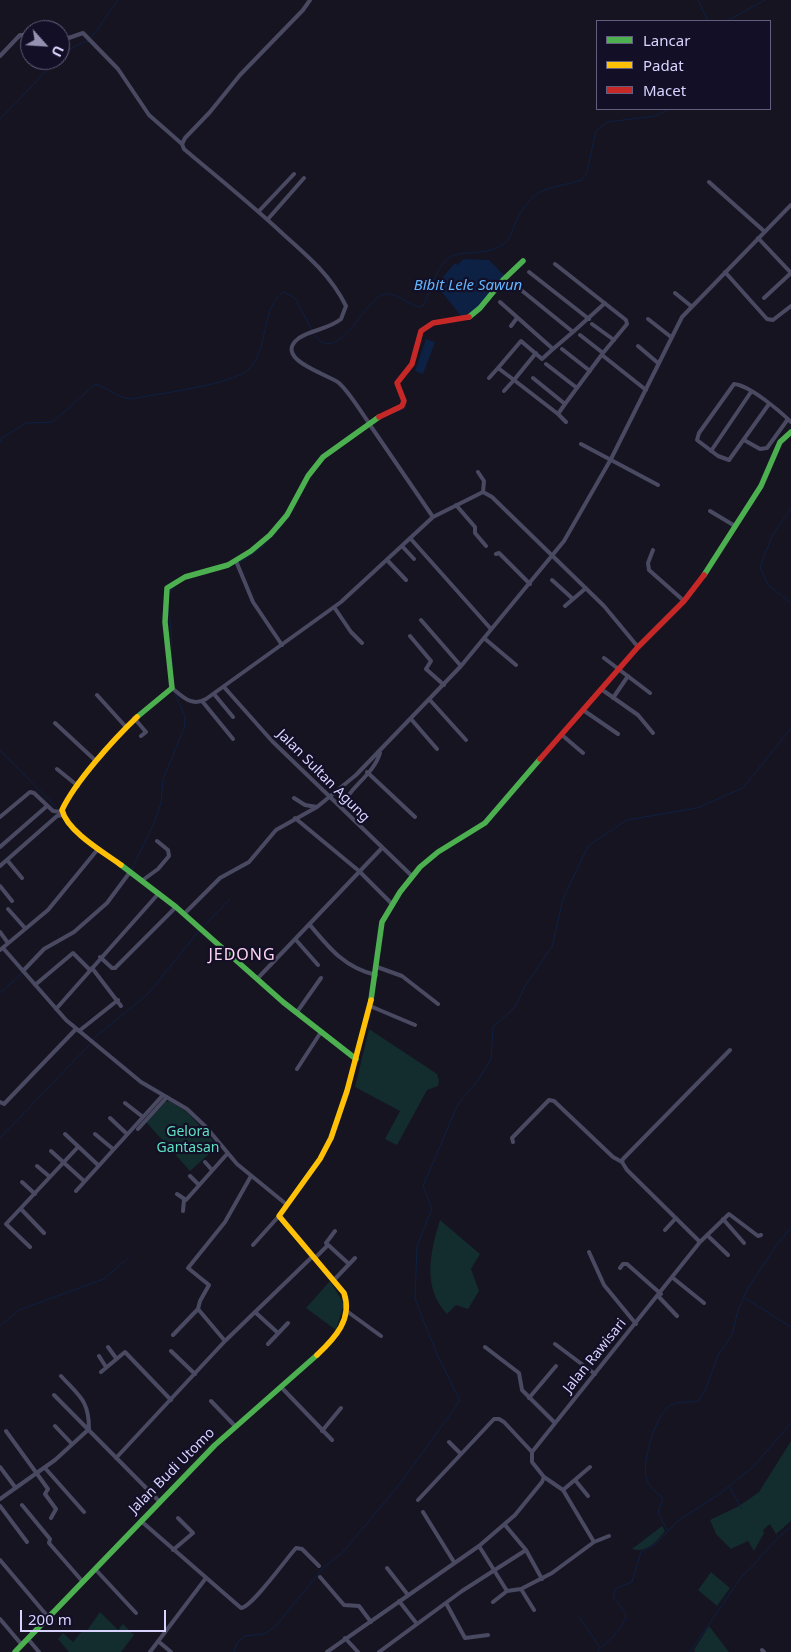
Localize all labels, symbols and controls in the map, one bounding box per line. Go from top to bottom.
north arrow [20,20,70,70]
legend [596,20,771,110]
text: Lancar [643,30,690,50]
text: U [47,42,69,60]
text: Padat [643,55,684,75]
text: Macet [643,80,686,100]
water label: Bibit Lele Sawun [414,277,522,295]
street label: Jalan Sultan Agung [273,726,373,826]
district label: JEDONG [208,945,276,965]
park label: Gelora Gantasan [157,1124,219,1156]
street label: Jalan Rawisari [560,1316,630,1396]
street label: Jalan Budi Utomo [126,1425,218,1517]
scale bar [22,1600,169,1632]
text: 200 m [28,1609,72,1629]

